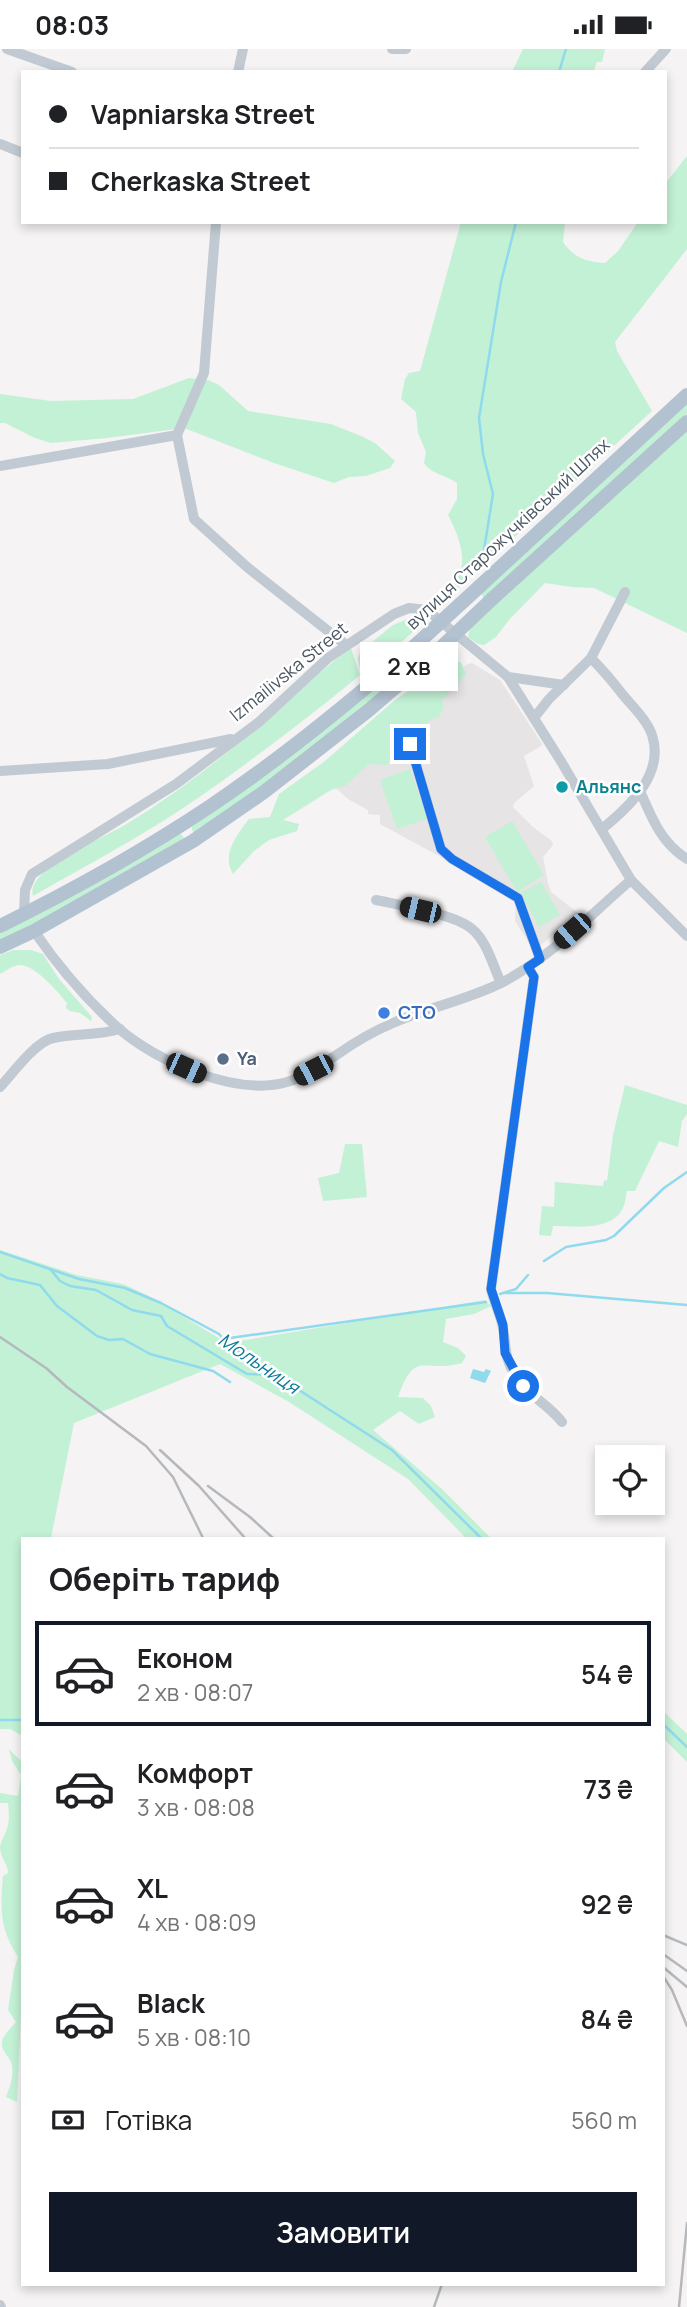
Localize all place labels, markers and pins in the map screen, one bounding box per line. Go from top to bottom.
place label: Альянс [576,774,641,798]
marker: Альянс [554,779,570,795]
place label: СТО [398,1000,436,1024]
marker: СТО [376,1005,392,1021]
place label: Ya [237,1046,257,1070]
marker: Ya [215,1051,231,1067]

